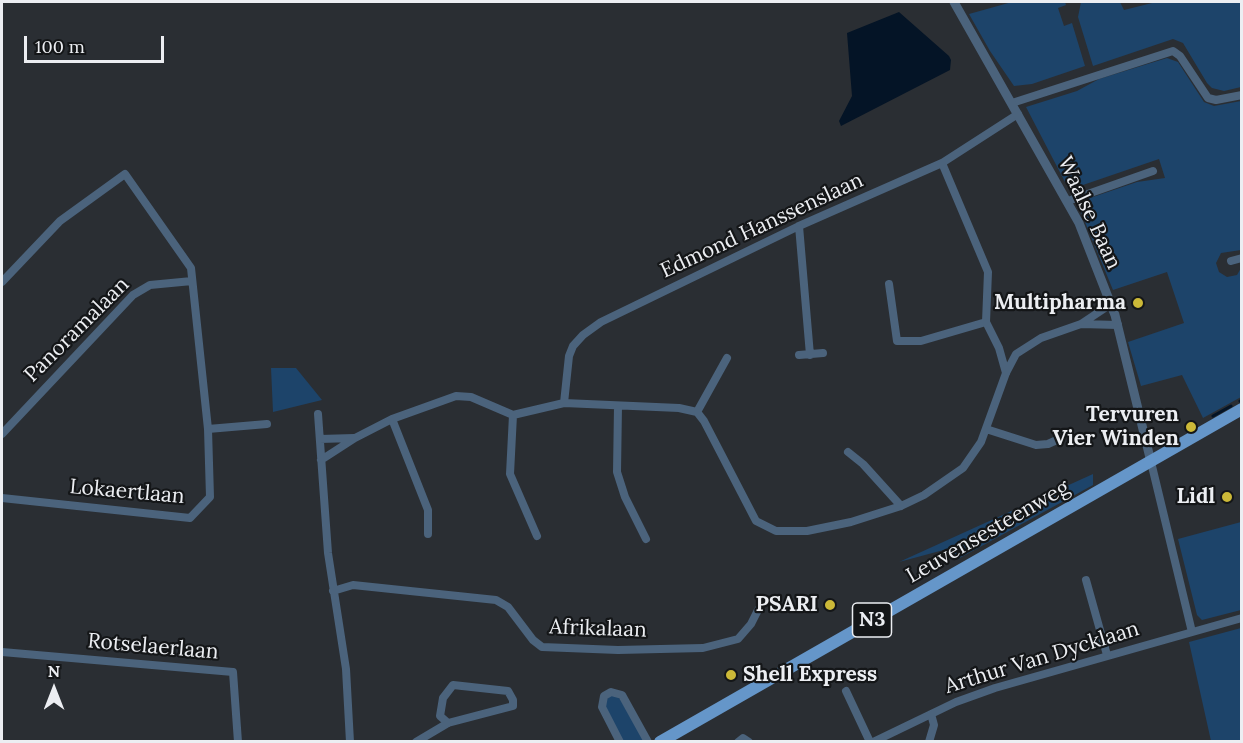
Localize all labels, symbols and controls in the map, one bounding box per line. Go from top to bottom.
scale bar [27,24,166,62]
text: 100 m [35,35,85,58]
street label: Waalse Baan [1052,153,1126,273]
street label: Edmond Hanssenslaan [657,168,867,284]
street label: Panoramalaan [19,272,135,388]
place label: Multipharma [994,290,1126,316]
marker: Multipharma [1131,296,1145,310]
place label: Tervuren Vier Winden [1053,402,1179,452]
marker: Tervuren Vier Winden [1184,420,1198,434]
street label: Lokaertlaan [68,474,186,510]
street label: Leuvensesteenweg [902,475,1074,589]
place label: Lidl [1176,484,1215,510]
marker: Lidl [1220,490,1234,504]
place label: PSARI [756,592,818,618]
marker: PSARI [823,598,837,612]
road number: N3 [852,603,892,637]
street label: Afrikalaan [549,615,647,643]
street label: Arthur Van Dycklaan [942,616,1142,700]
street label: Rotselaerlaan [86,629,220,665]
north arrow [24,659,84,719]
text: N [48,661,60,681]
place label: Shell Express [743,662,877,688]
marker: Shell Express [724,668,738,682]

